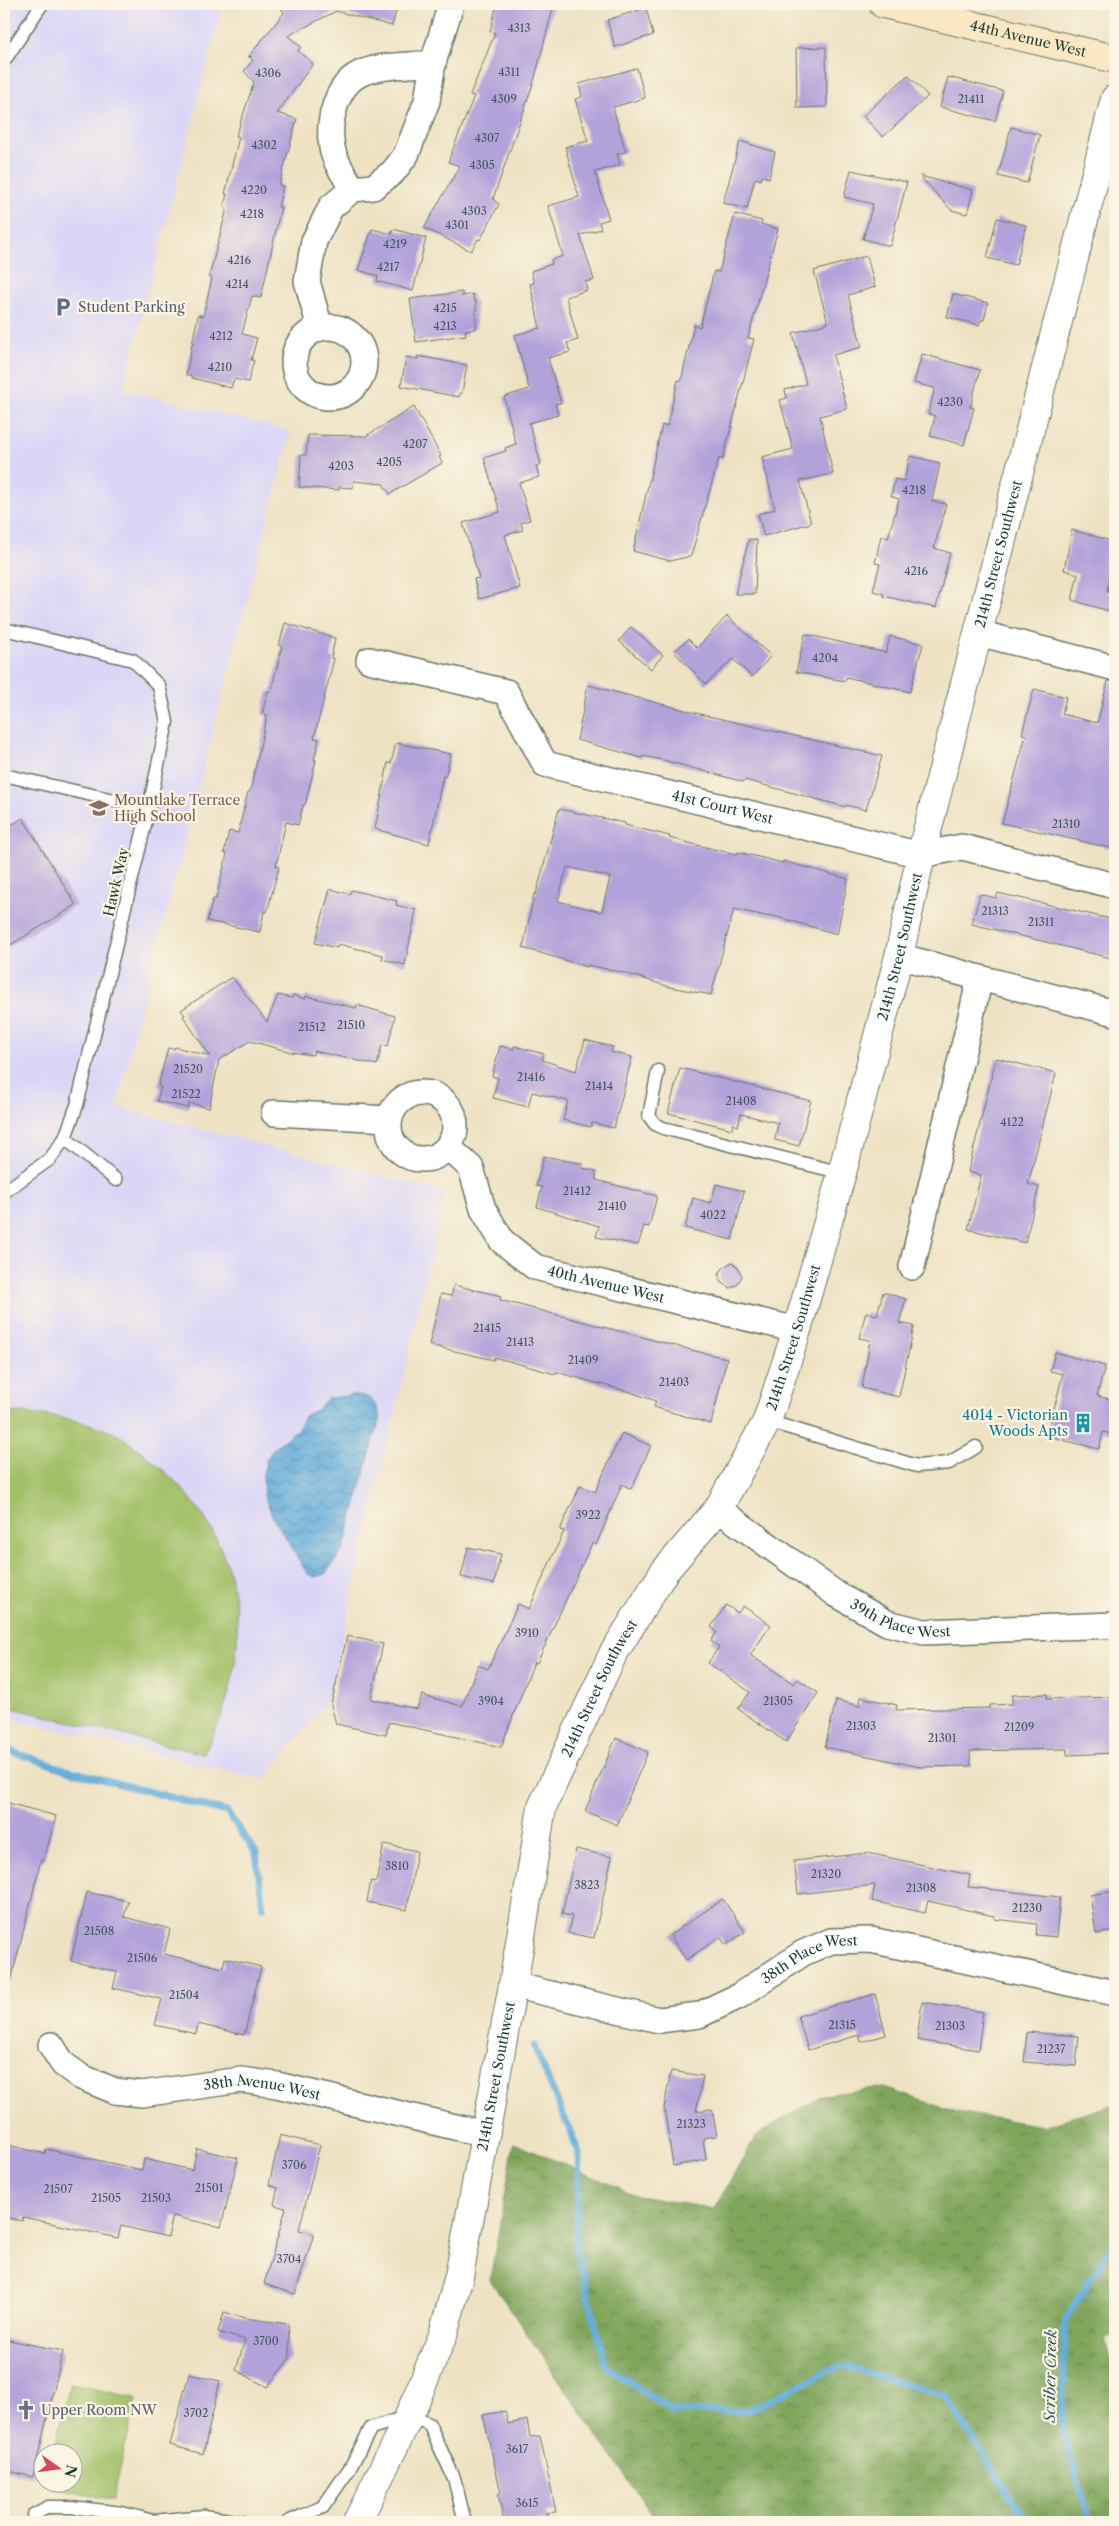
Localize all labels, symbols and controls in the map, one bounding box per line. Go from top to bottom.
street label: 44th Avenue West [968,16,1088,61]
house number: 4313 [507,21,531,35]
house number: 4311 [498,65,520,79]
house number: 4306 [255,66,281,80]
house number: 4309 [491,92,517,106]
house number: 21411 [958,92,985,106]
house number: 4307 [475,131,500,145]
house number: 4302 [251,138,277,152]
house number: 4305 [469,158,495,172]
house number: 4220 [241,183,267,197]
house number: 4303 [461,204,487,218]
house number: 4218 [240,207,264,221]
house number: 4301 [445,218,469,232]
house number: 4219 [383,237,407,251]
house number: 4216 [227,253,251,267]
house number: 4217 [377,260,400,274]
house number: 4214 [225,277,249,291]
parking icon: Student Parking [52,296,74,318]
place label: Student Parking [78,298,185,316]
house number: 4215 [433,301,457,315]
house number: 4213 [433,319,457,333]
house number: 4212 [209,329,233,343]
house number: 4210 [208,360,232,374]
house number: 4230 [937,395,963,409]
house number: 4207 [402,437,428,451]
house number: 4205 [376,455,402,469]
house number: 4203 [328,459,354,473]
street label: 214th Street Southwest [971,478,1026,630]
house number: 4218 [902,483,926,497]
house number: 4216 [904,564,928,578]
house number: 4204 [812,651,838,665]
street label: 41st Court West [670,786,775,828]
place label: Mountlake Terrace High School [114,791,240,825]
school or university icon: Mountlake Terrace High School [88,797,110,819]
house number: 21310 [1052,817,1080,831]
street label: Hawk Way [99,846,133,918]
street label: 214th Street Southwest [873,871,926,1023]
house number: 21313 [981,904,1009,918]
house number: 21311 [1028,915,1054,929]
house number: 21510 [337,1018,365,1032]
house number: 21512 [298,1020,326,1034]
house number: 21520 [173,1062,203,1076]
house number: 21416 [517,1070,546,1084]
house number: 21414 [585,1079,613,1093]
house number: 21522 [171,1087,201,1101]
house number: 21408 [726,1094,756,1108]
house number: 4122 [1000,1115,1024,1129]
house number: 21412 [563,1184,591,1198]
house number: 21410 [598,1199,626,1213]
house number: 4022 [700,1208,726,1222]
street label: 40th Avenue West [546,1261,666,1307]
street label: 214th Street Southwest [762,1262,824,1413]
house number: 21415 [473,1321,501,1335]
house number: 21413 [506,1335,534,1349]
house number: 21409 [568,1353,598,1367]
house number: 21403 [659,1375,689,1389]
place label: 4014 - Victorian Woods Apts [962,1406,1068,1440]
building icon: 4014 - Victorian Woods Apts [1072,1412,1094,1434]
house number: 3922 [575,1508,601,1522]
street label: 39th Place West [847,1595,951,1641]
street label: 214th Street Southwest [557,1616,641,1760]
house number: 3910 [515,1626,539,1640]
house number: 3904 [478,1694,504,1708]
house number: 21305 [763,1694,793,1708]
house number: 21303 [846,1719,876,1733]
house number: 21209 [1004,1720,1034,1734]
house number: 21301 [928,1731,957,1745]
house number: 3810 [385,1859,409,1873]
house number: 21320 [811,1867,841,1881]
house number: 3823 [575,1878,599,1892]
house number: 21308 [906,1881,936,1895]
house number: 21230 [1012,1901,1042,1915]
house number: 21508 [84,1924,114,1938]
street label: 38th Place West [758,1931,858,1988]
house number: 21506 [127,1951,158,1965]
house number: 21504 [169,1988,199,2002]
street label: 214th Street Southwest [473,2000,519,2153]
house number: 21315 [828,2018,856,2032]
house number: 21303 [935,2019,965,2033]
house number: 21237 [1037,2042,1066,2056]
street label: 38th Avenue West [202,2070,322,2104]
house number: 21323 [676,2117,706,2131]
house number: 3706 [282,2158,307,2172]
house number: 21501 [195,2181,224,2195]
house number: 21507 [43,2182,73,2196]
house number: 21505 [91,2191,121,2205]
house number: 21503 [141,2191,171,2205]
house number: 3704 [277,2252,301,2266]
water label: Scriber Creek [1040,2329,1060,2423]
house number: 3700 [253,2334,279,2348]
church icon: Upper Room NW [15,2399,37,2421]
place label: Upper Room NW [41,2401,158,2419]
house number: 3702 [184,2406,208,2420]
house number: 3617 [506,2442,529,2456]
north arrow [32,2444,82,2494]
text: N [60,2463,81,2479]
house number: 3615 [515,2496,539,2510]

